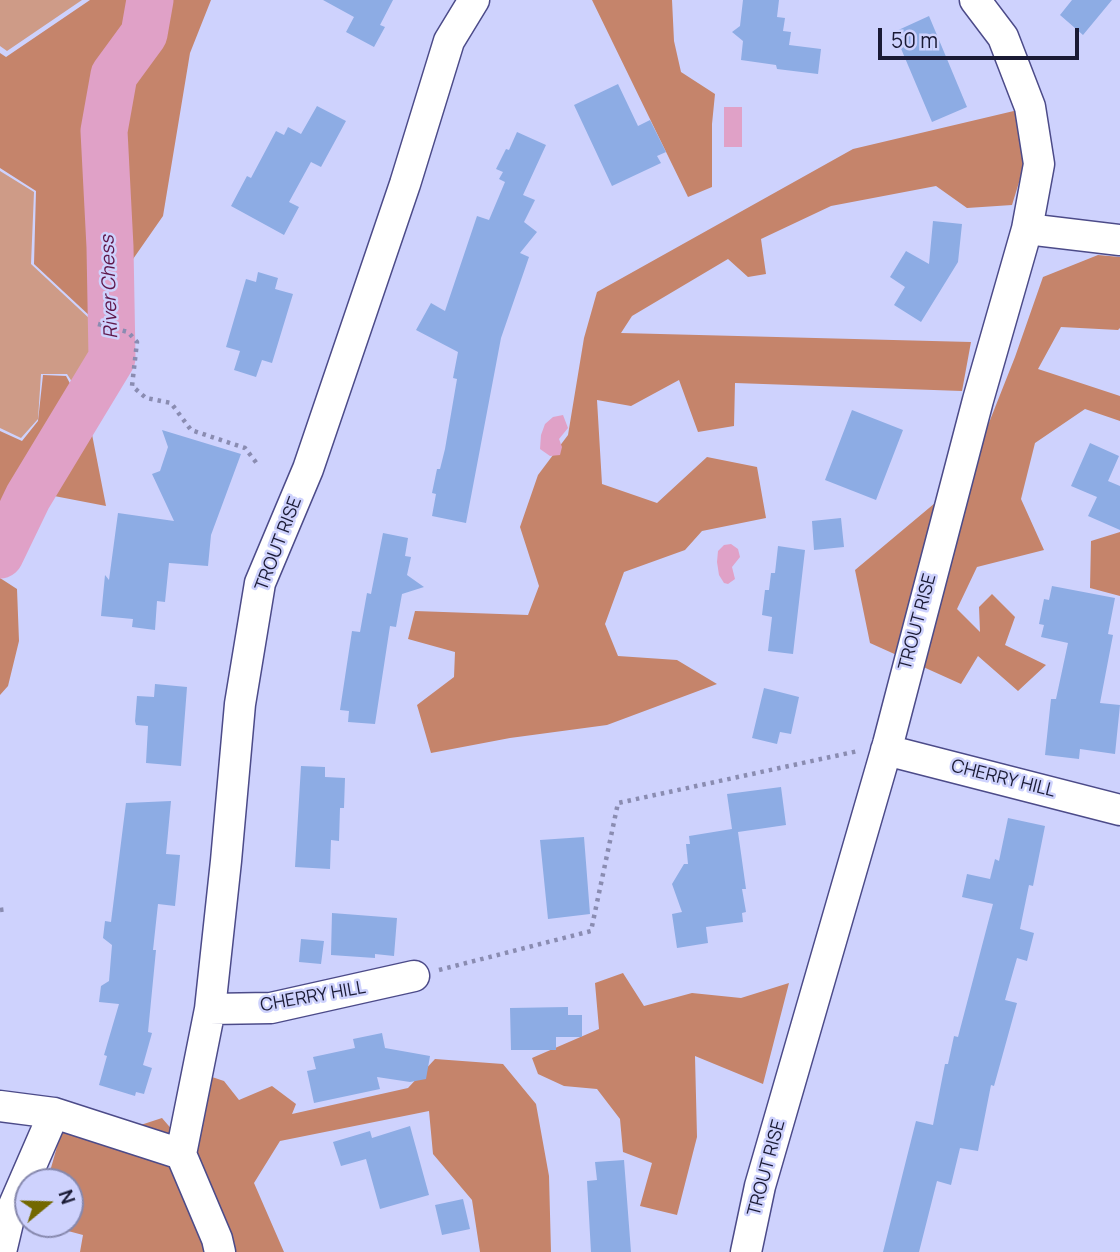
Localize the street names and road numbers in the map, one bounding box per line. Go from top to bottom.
street label: TROUT RISE [251,494,307,594]
street label: TROUT RISE [895,571,941,673]
street label: CHERRY HILL [949,756,1057,802]
street label: CHERRY HILL [259,977,367,1017]
street label: TROUT RISE [744,1117,790,1219]

